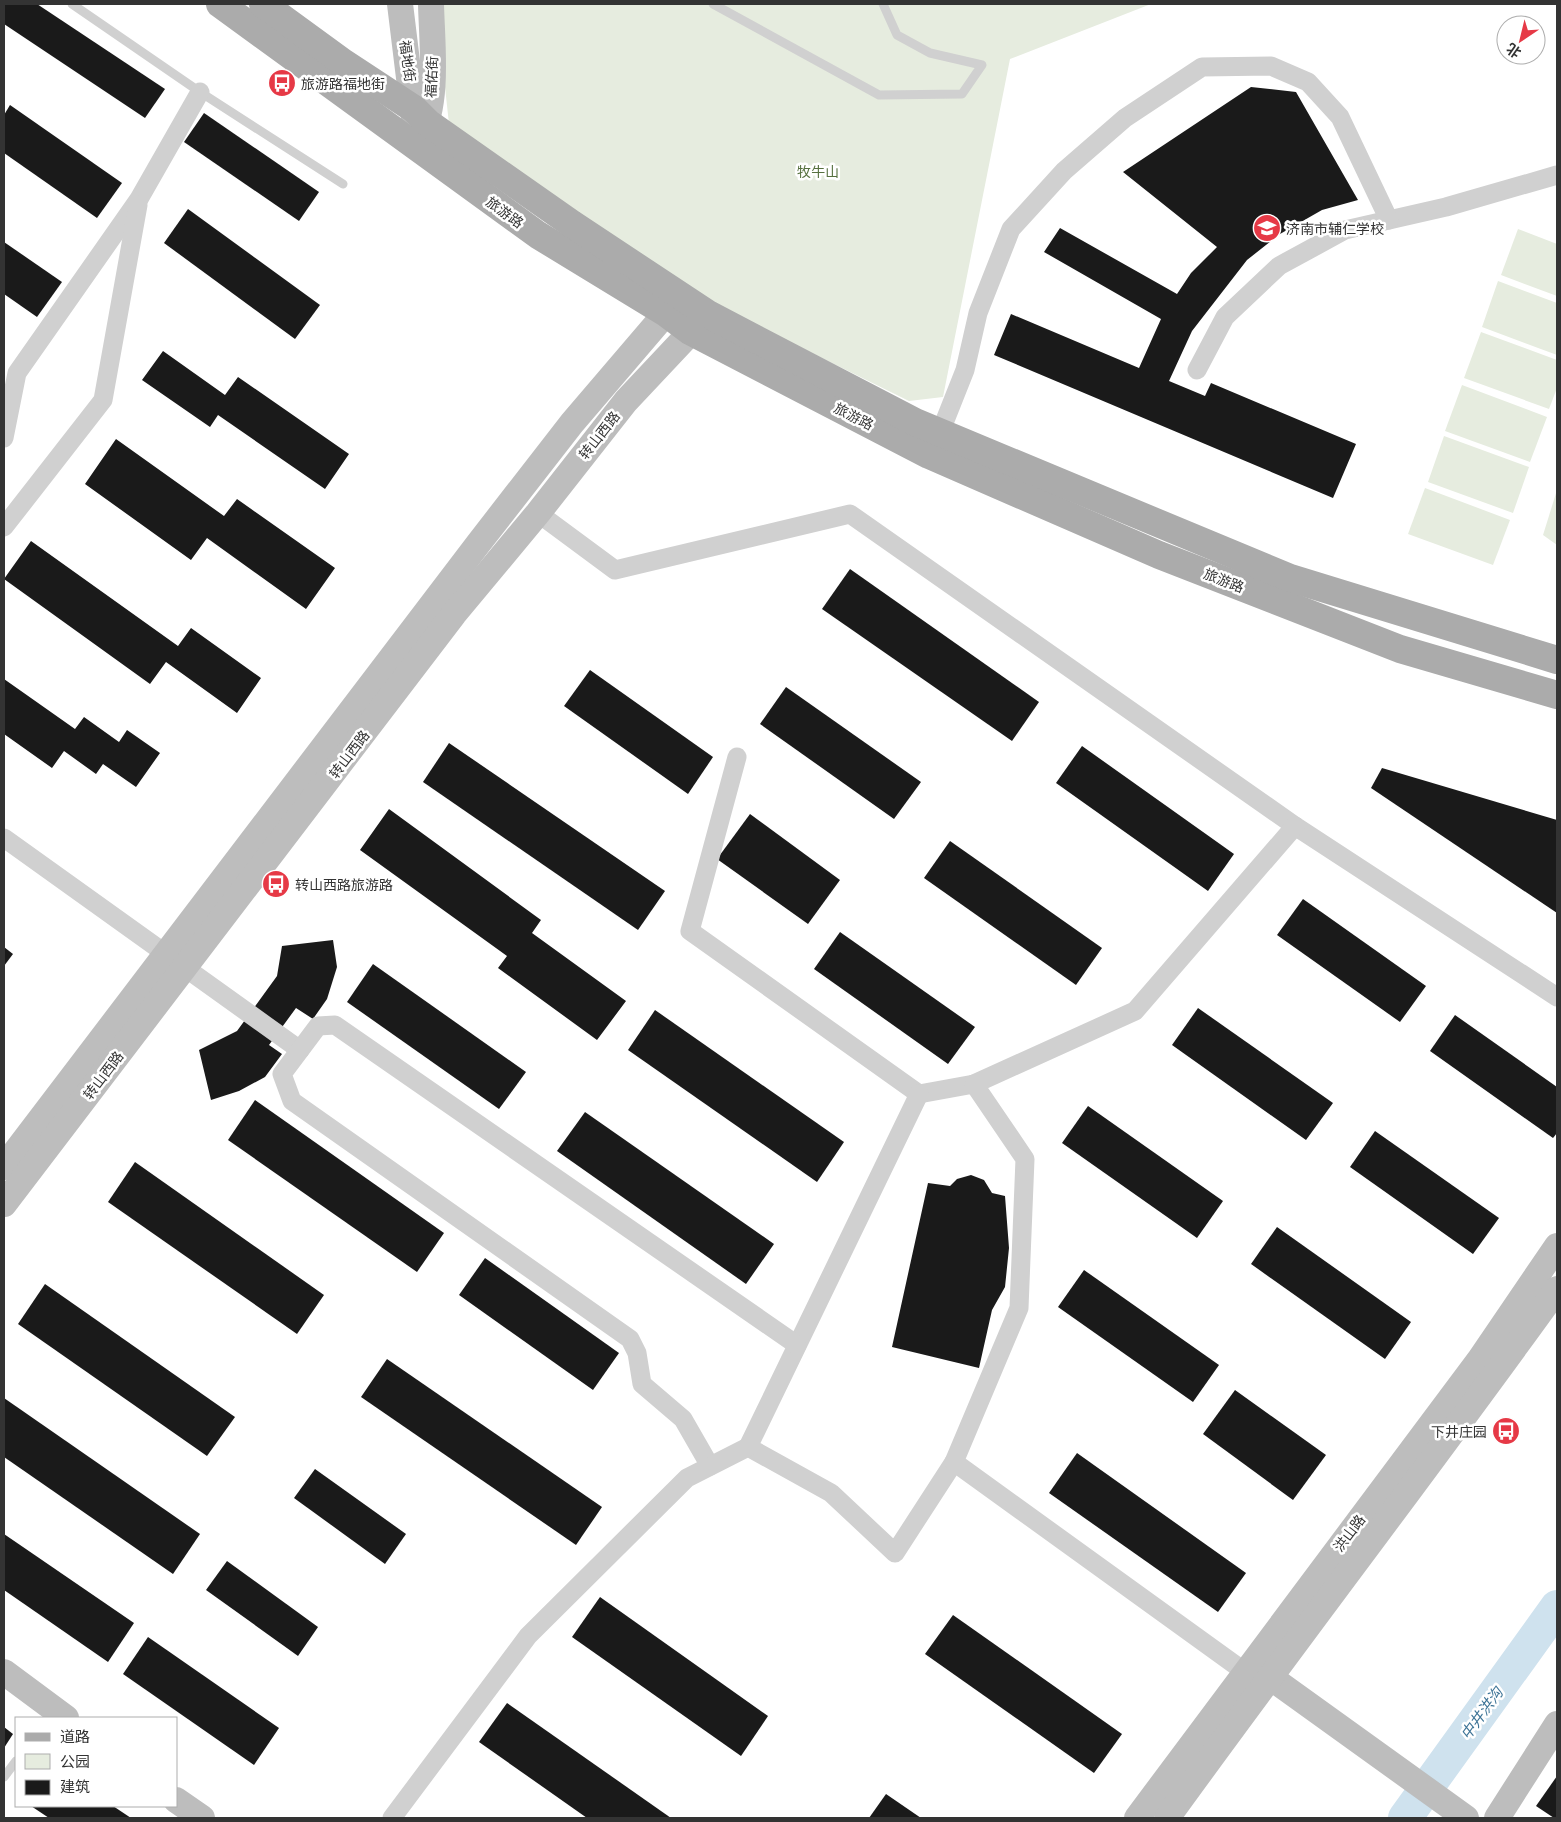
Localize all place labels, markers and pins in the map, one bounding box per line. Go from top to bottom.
bus stop icon: 旅游路福地街 [267,68,297,98]
place label: 旅游路福地街 [301,75,385,92]
school or university icon: 济南市辅仁学校 [1252,213,1282,243]
place label: 济南市辅仁学校 [1286,220,1384,237]
bus stop icon: 转山西路旅游路 [261,869,291,899]
place label: 转山西路旅游路 [295,876,393,893]
bus stop icon: 下井庄园 [1491,1416,1521,1446]
place label: 下井庄园 [1431,1423,1487,1440]

